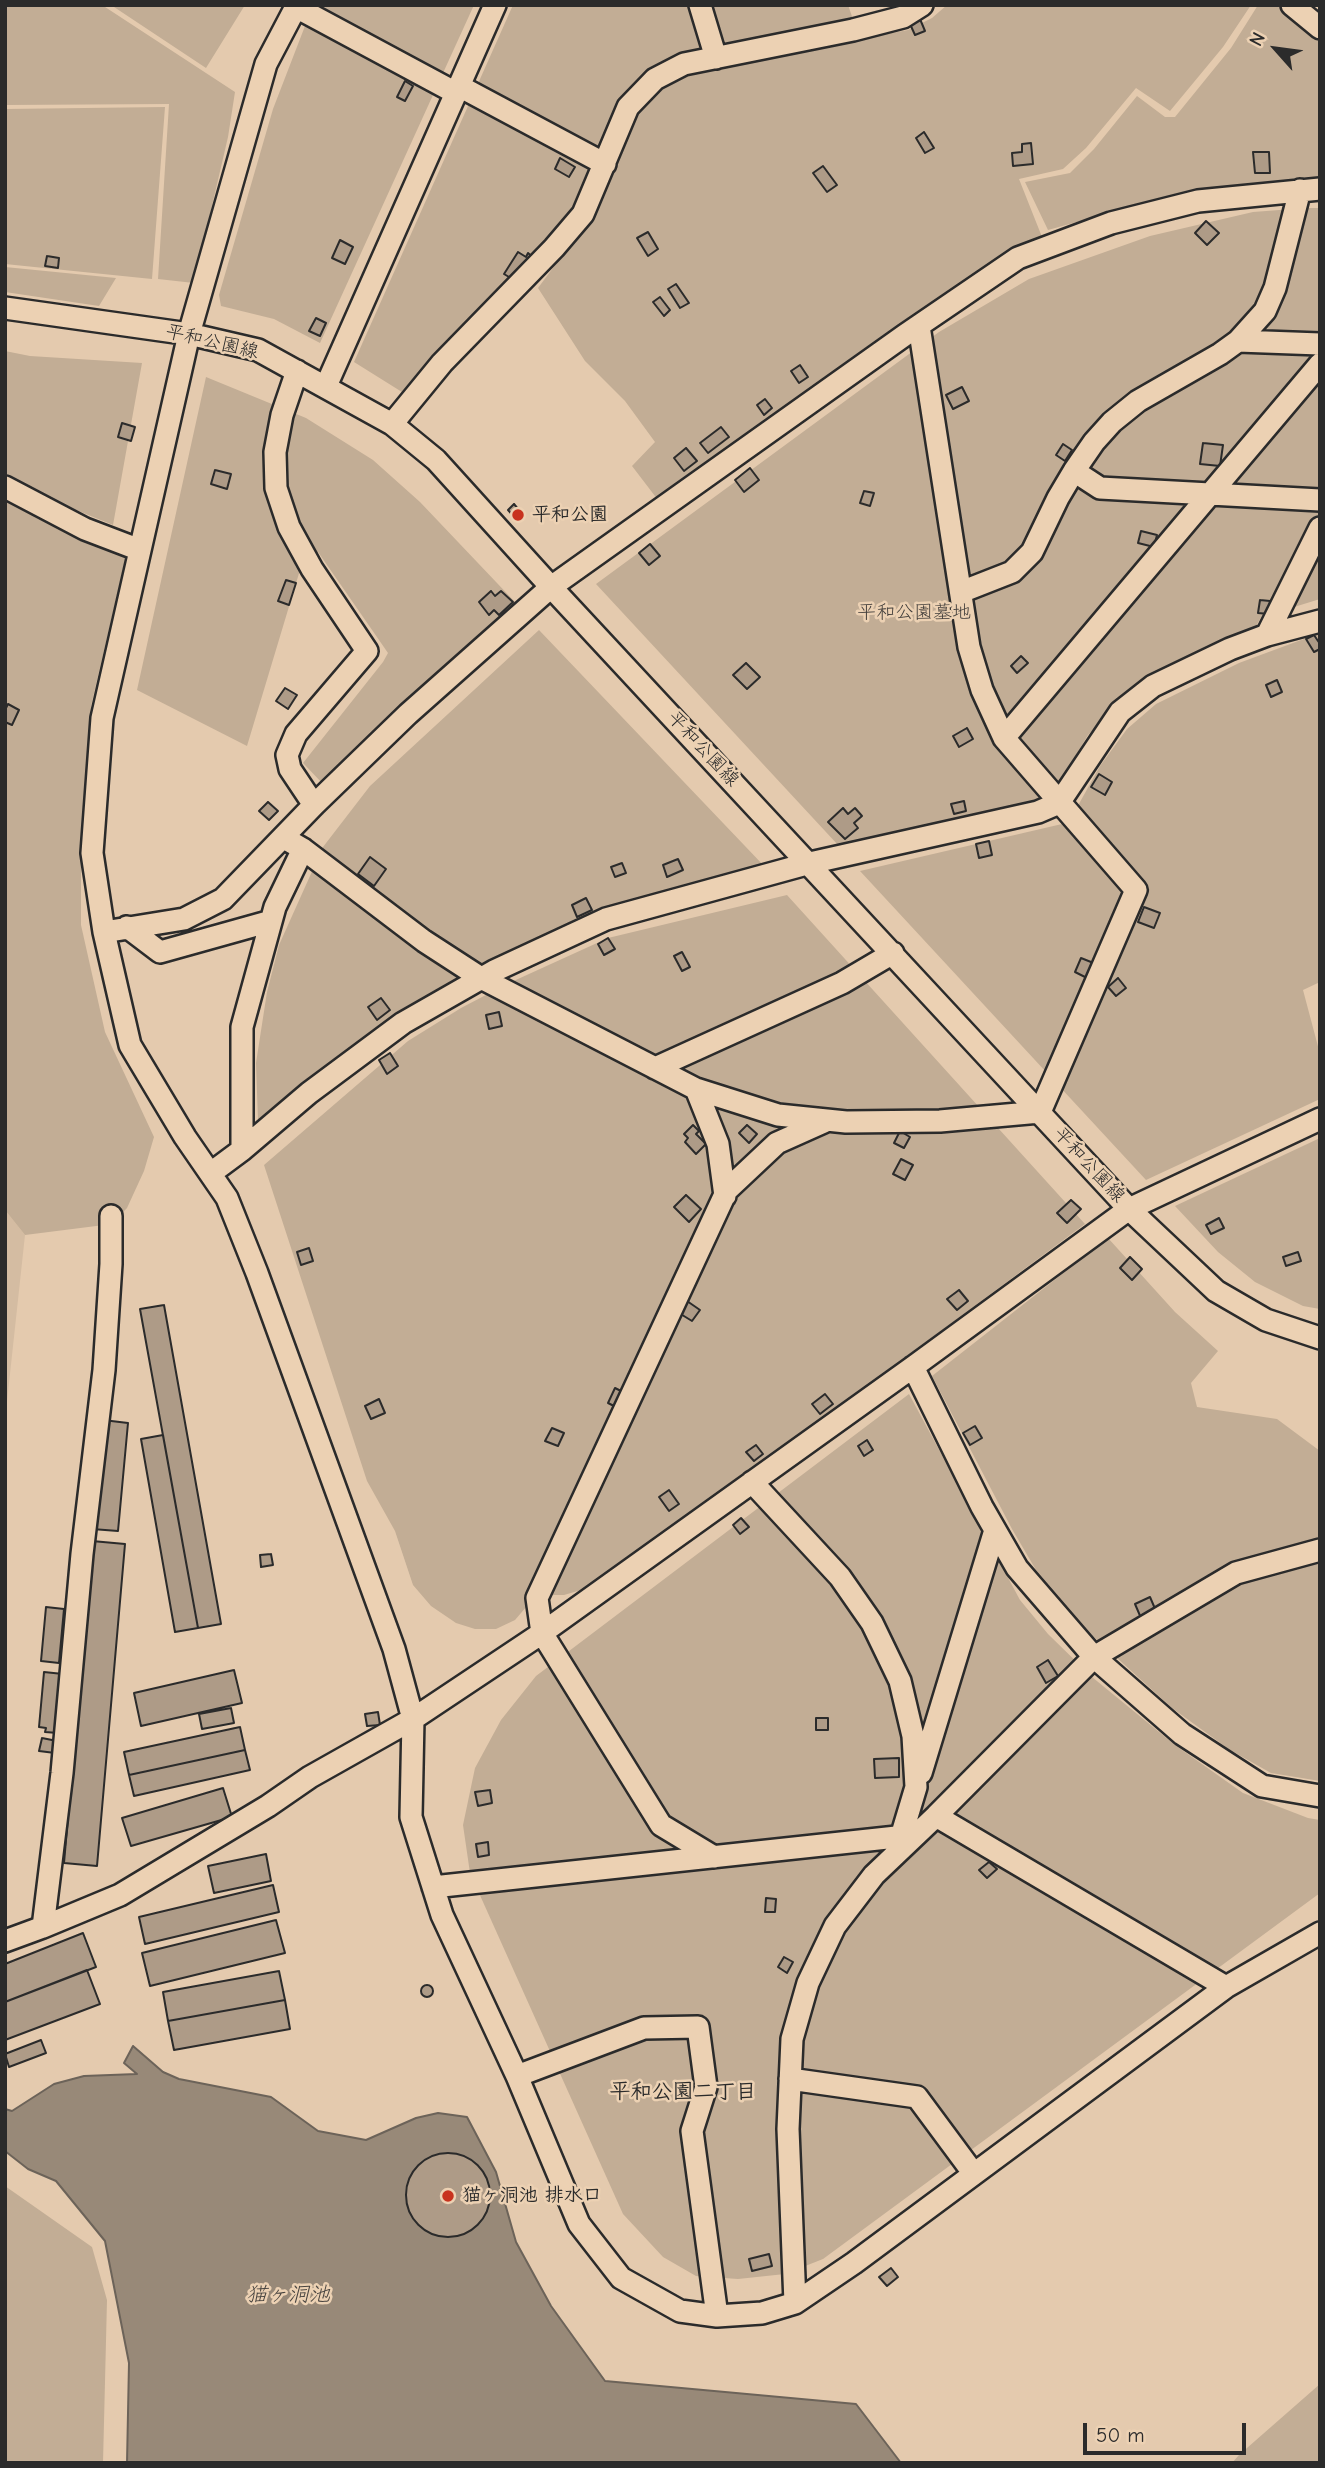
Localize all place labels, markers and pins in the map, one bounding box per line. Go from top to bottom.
place label: 平和公園 [532,504,608,526]
marker: 平和公園 [510,507,526,523]
place label: 猫ヶ洞池 排水口 [462,2185,602,2207]
marker: 猫ヶ洞池 排水口 [440,2188,456,2204]

